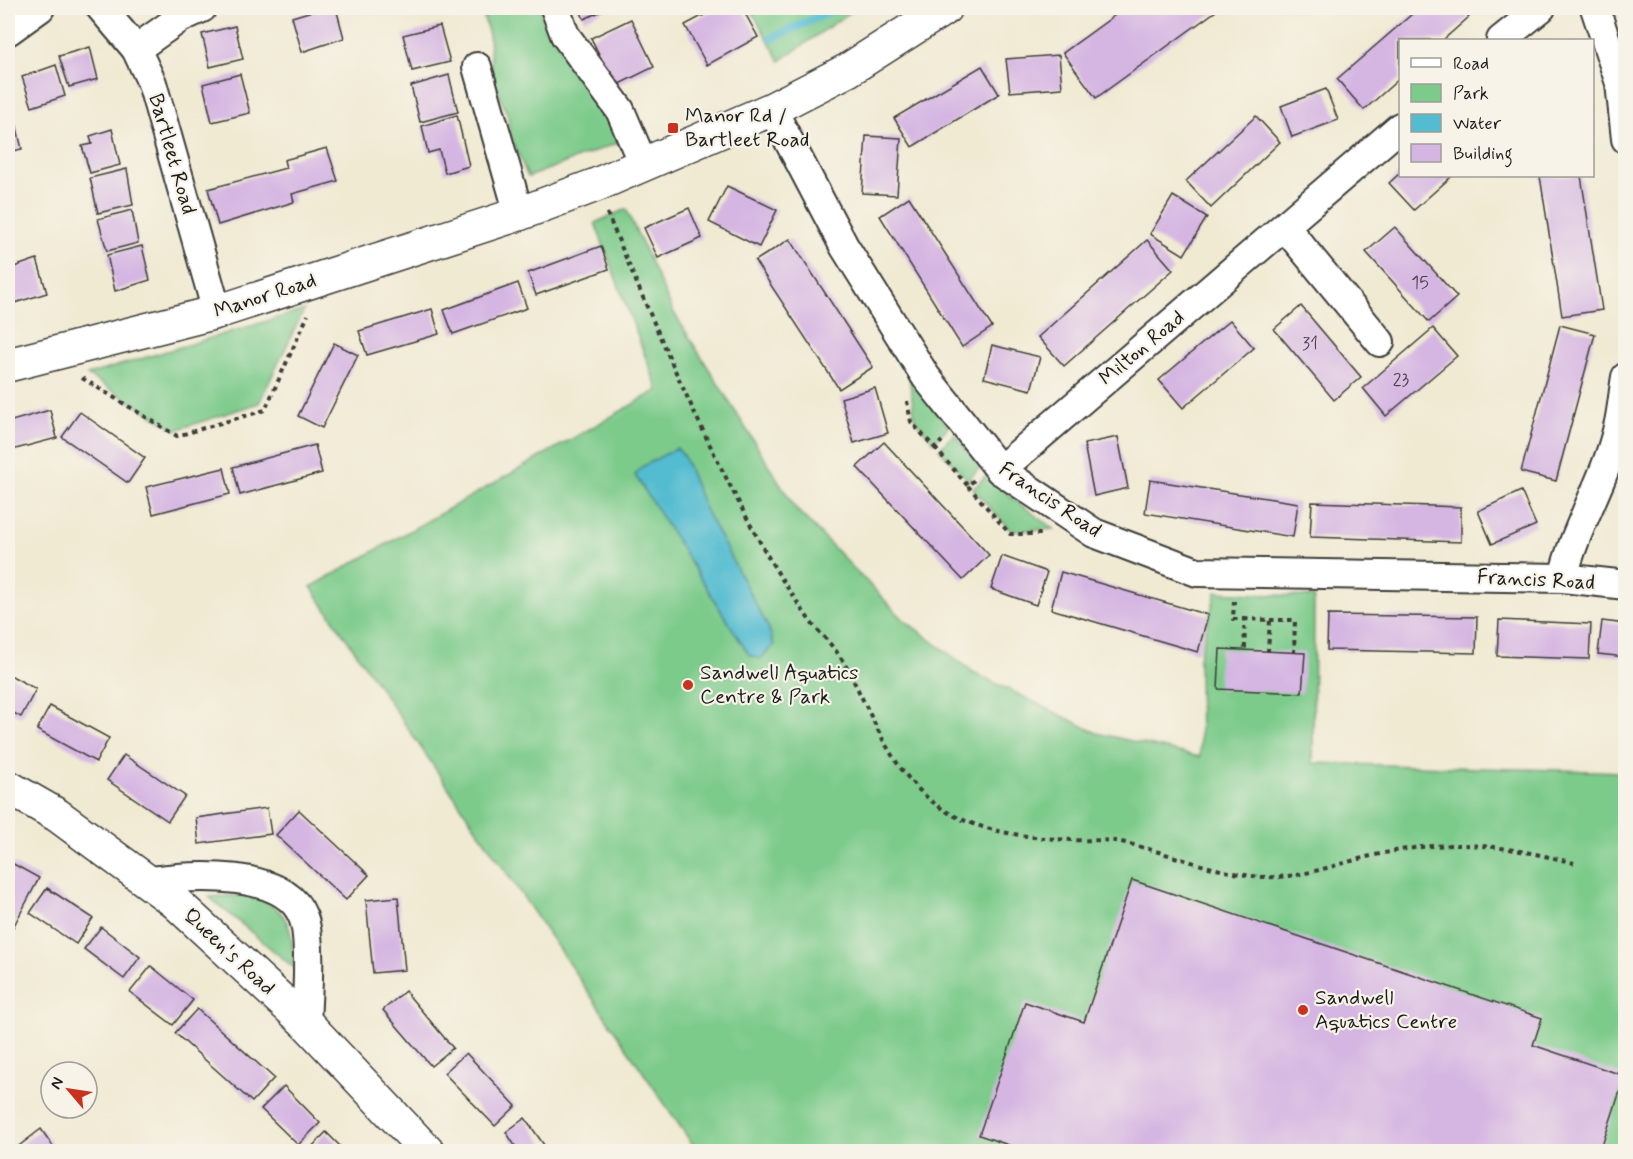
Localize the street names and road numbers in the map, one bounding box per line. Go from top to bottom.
street label: Bartleet Road [141,90,203,218]
street label: Manor Road [210,266,320,326]
street label: Milton Road [1093,304,1191,392]
street label: Francis Road [993,455,1107,545]
street label: Francis Road [1476,563,1596,597]
street label: Queen's Road [177,902,281,1002]

